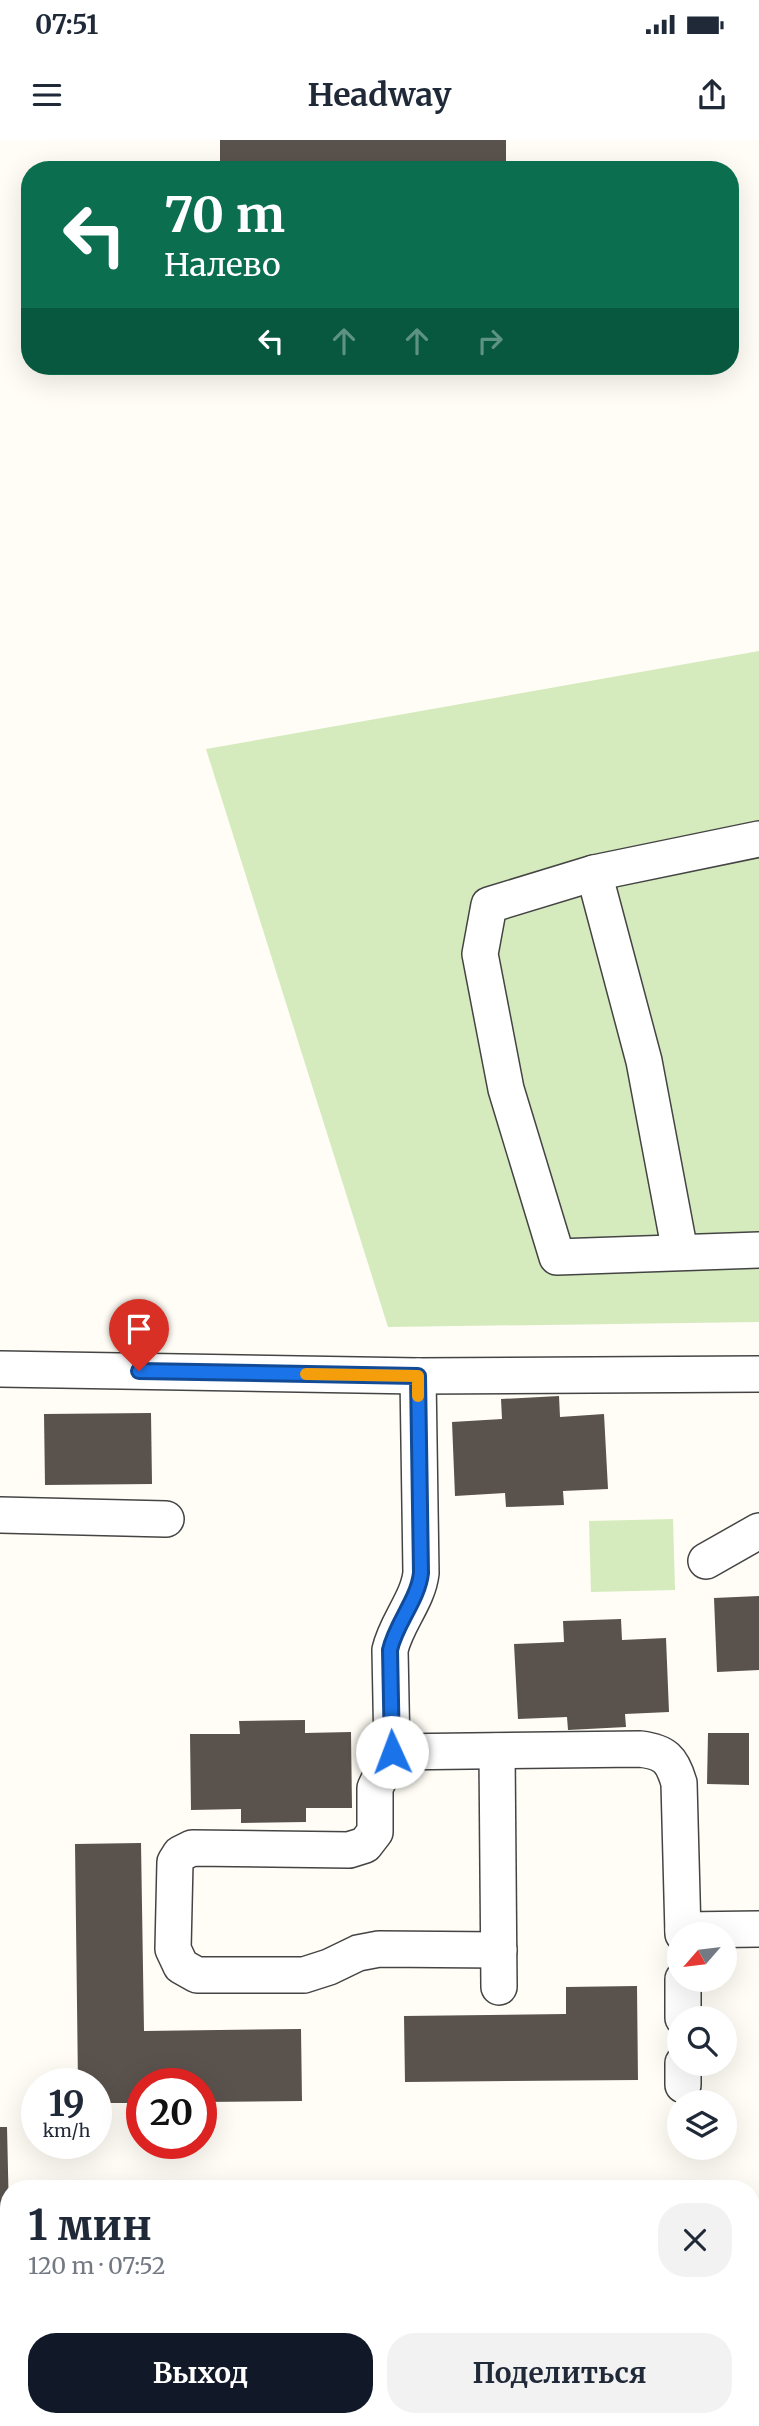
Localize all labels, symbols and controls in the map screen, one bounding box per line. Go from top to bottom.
text: 07:51 [35,8,98,41]
text: Headway [307,75,452,115]
icon: menu [28,76,66,114]
icon: share [693,76,731,114]
text: 70 m [164,184,285,245]
icon: left [49,189,140,280]
text: Налево [164,245,281,285]
icon: left [252,322,290,360]
icon: ahead [325,322,363,360]
icon: ahead [398,322,436,360]
icon: right [471,322,509,360]
pin [109,1299,169,1371]
icon: arrive [120,1310,158,1348]
position arrow [355,1715,429,1789]
north arrow [667,1922,737,1992]
map controls [667,1922,737,2160]
button: search [667,2006,737,2076]
speed limit sign: 20 [126,2068,217,2159]
text: 19 [48,2082,85,2126]
button: layers [667,2090,737,2160]
text: km/h [43,2119,90,2142]
text: 1 мин [28,2199,152,2251]
button: close [658,2203,732,2277]
text: 120 m · 07:52 [28,2251,165,2280]
button: Выход [28,2333,373,2413]
button: Поделиться [387,2333,732,2413]

